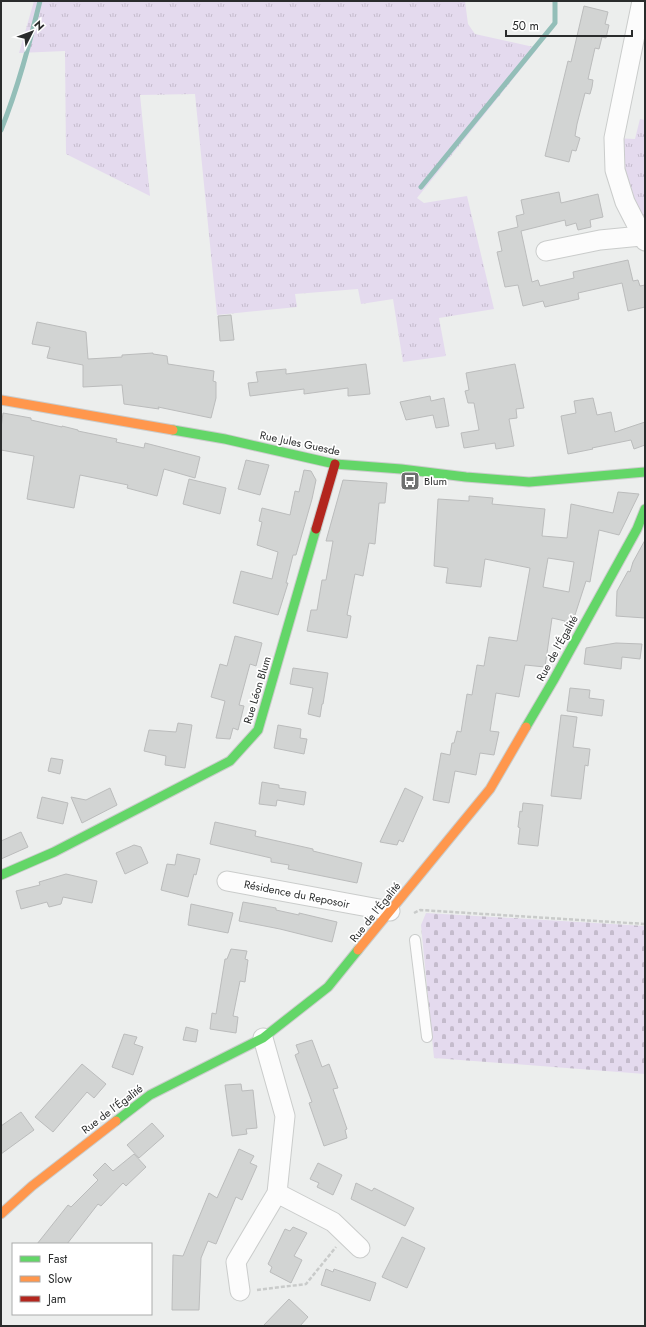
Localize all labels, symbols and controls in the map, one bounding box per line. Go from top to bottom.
north arrow [12,12,52,52]
scale bar [506,12,632,38]
text: N [31,17,48,34]
text: 50 m [512,17,539,35]
street label: Rue Jules Guesde [258,427,342,459]
bus stop icon: Blum [399,470,421,492]
place label: Blum [424,473,447,489]
street label: Rue de l'Égalité [532,612,582,684]
street label: Rue Léon Blum [239,654,275,726]
street label: Résidence du Reposoir [243,876,352,912]
street label: Rue de l'Égalité [346,878,404,945]
street label: Rue de l'Égalité [78,1080,146,1137]
legend [12,1243,152,1315]
text: Fast [48,1250,67,1268]
text: Slow [48,1270,73,1288]
text: Jam [46,1290,66,1308]

